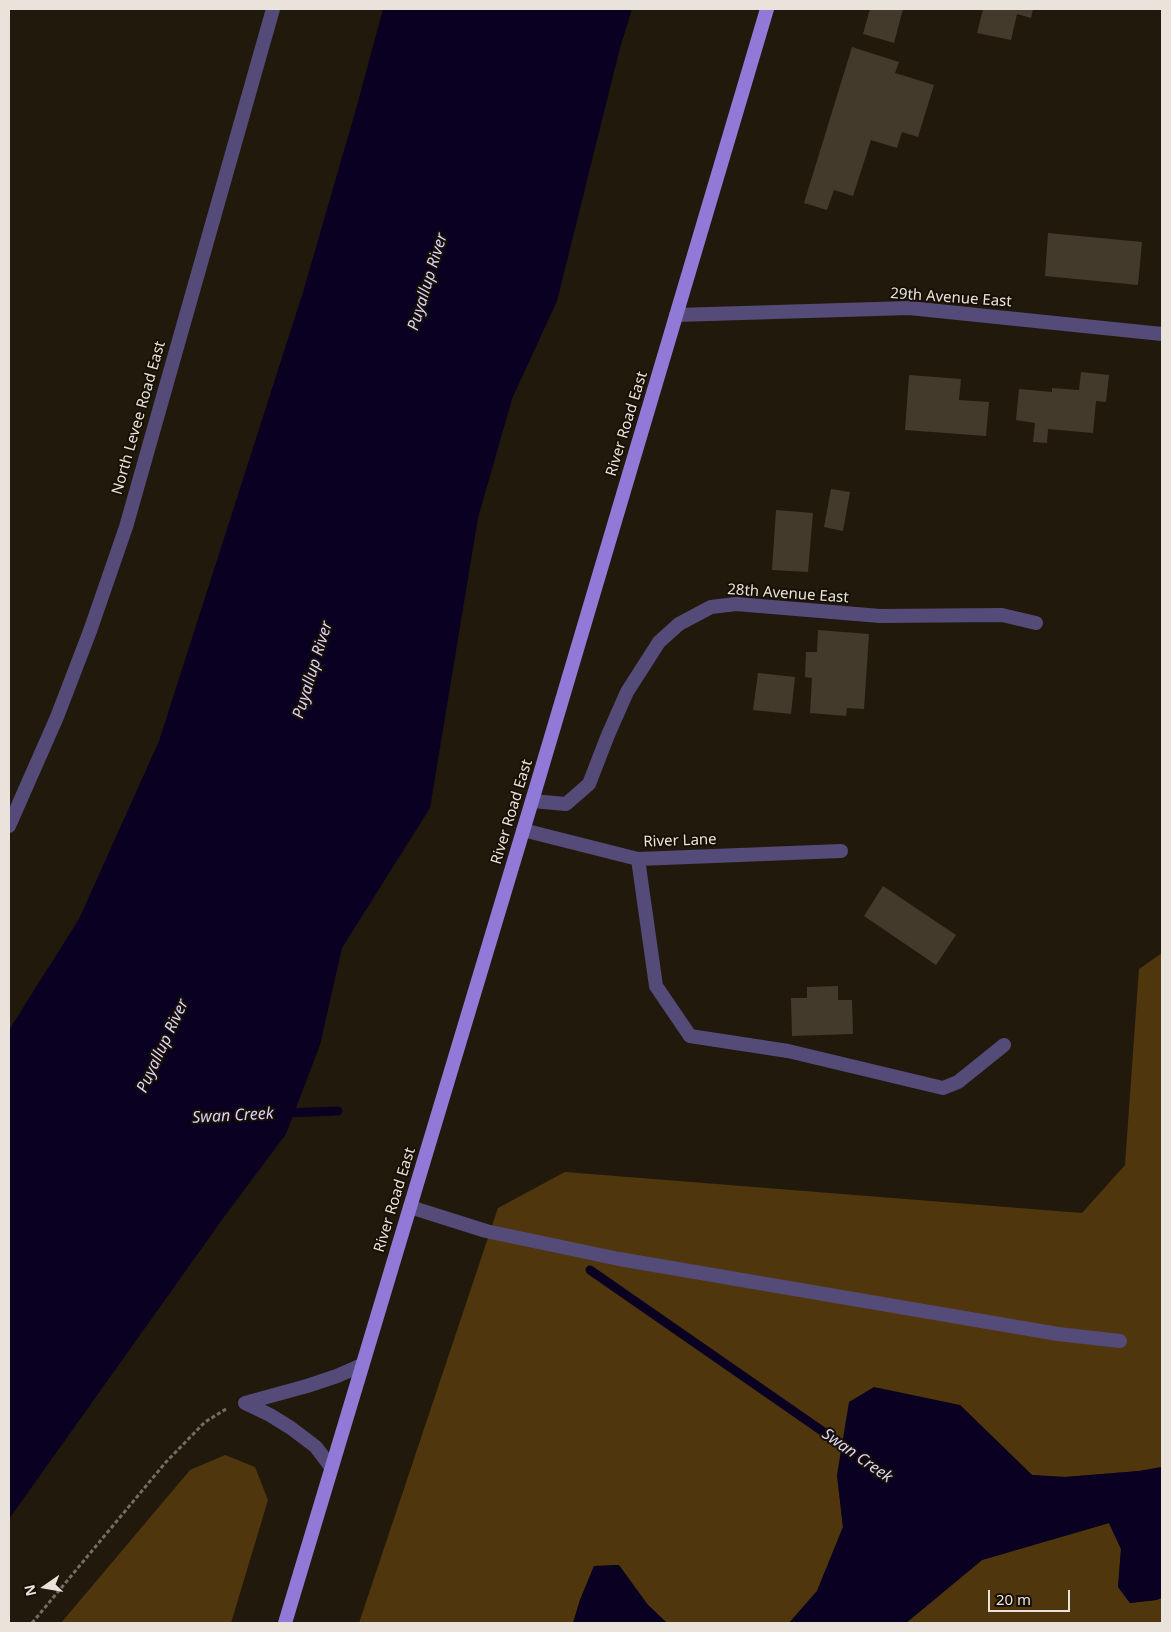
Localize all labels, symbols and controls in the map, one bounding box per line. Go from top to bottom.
water label: Puyallup River [404,231,452,333]
street label: 29th Avenue East [890,285,1012,311]
street label: North Levee Road East [108,339,170,497]
street label: River Road East [603,369,651,479]
street label: 28th Avenue East [727,581,849,607]
water label: Puyallup River [289,619,337,721]
street label: River Road East [488,757,536,867]
street label: River Lane [643,831,717,851]
water label: Puyallup River [133,996,193,1096]
water label: Swan Creek [192,1104,274,1128]
street label: River Road East [371,1145,419,1255]
water label: Swan Creek [818,1425,896,1487]
north arrow [20,1562,70,1612]
scale bar [991,1580,1074,1612]
text: N [19,1583,40,1598]
text: 20 m [996,1589,1031,1609]

